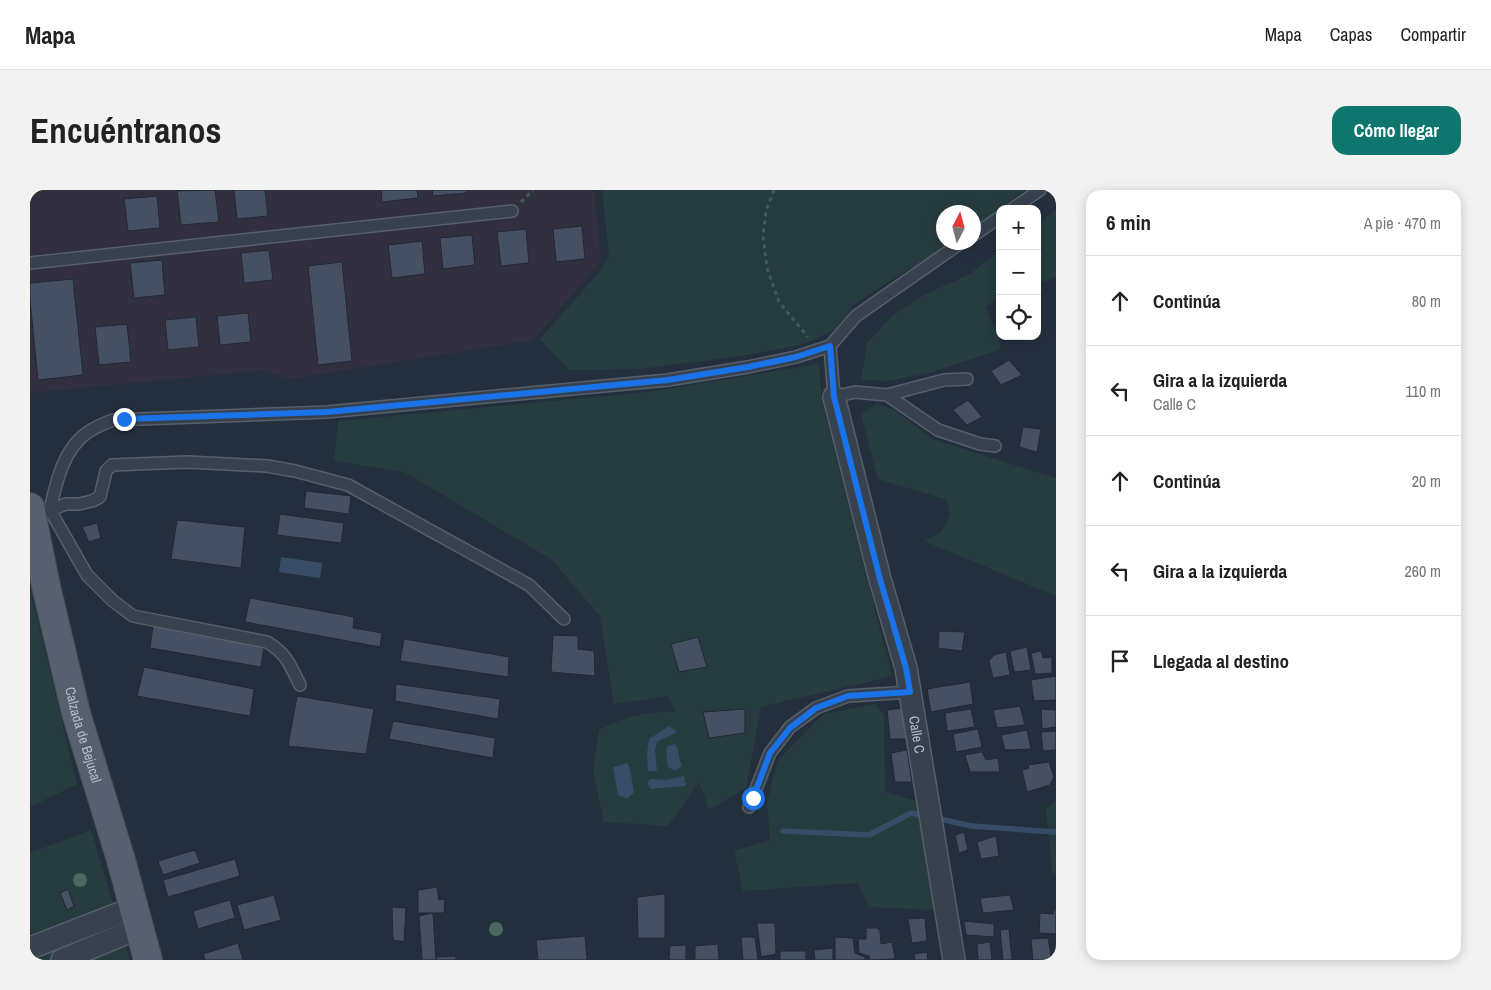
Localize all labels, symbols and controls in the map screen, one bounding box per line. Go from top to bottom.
text: Mapa [25,19,75,51]
text: Mapa [1265,22,1302,47]
text: Capas [1330,22,1372,47]
text: Compartir [1400,22,1466,47]
button: Cómo llegar [1332,106,1461,155]
text: Encuéntranos [30,107,221,154]
north arrow [936,205,981,250]
map controls [996,205,1041,340]
button: + [996,205,1041,250]
text: 6 min [1106,208,1151,237]
text: A pie · 470 m [1364,212,1441,234]
button: − [996,250,1041,295]
icon: ahead [1106,287,1134,315]
text: Continúa [1153,288,1221,314]
text: 80 m [1412,290,1441,312]
button: locate [996,295,1041,340]
text: Gira a la izquierda [1153,367,1287,393]
icon: left [1106,377,1134,405]
text: 110 m [1405,380,1441,402]
text: Calle C [1153,393,1196,415]
route end [113,408,136,431]
icon: ahead [1106,467,1134,495]
text: Continúa [1153,468,1221,494]
text: 20 m [1412,470,1441,492]
icon: left [1106,557,1134,585]
text: Gira a la izquierda [1153,558,1287,584]
text: 260 m [1405,560,1441,582]
icon: arrive [1106,647,1134,675]
text: Llegada al destino [1153,648,1289,674]
street label: Calzada de Bejucal [61,685,106,785]
street label: Calle C [905,715,929,755]
route start [742,787,765,810]

